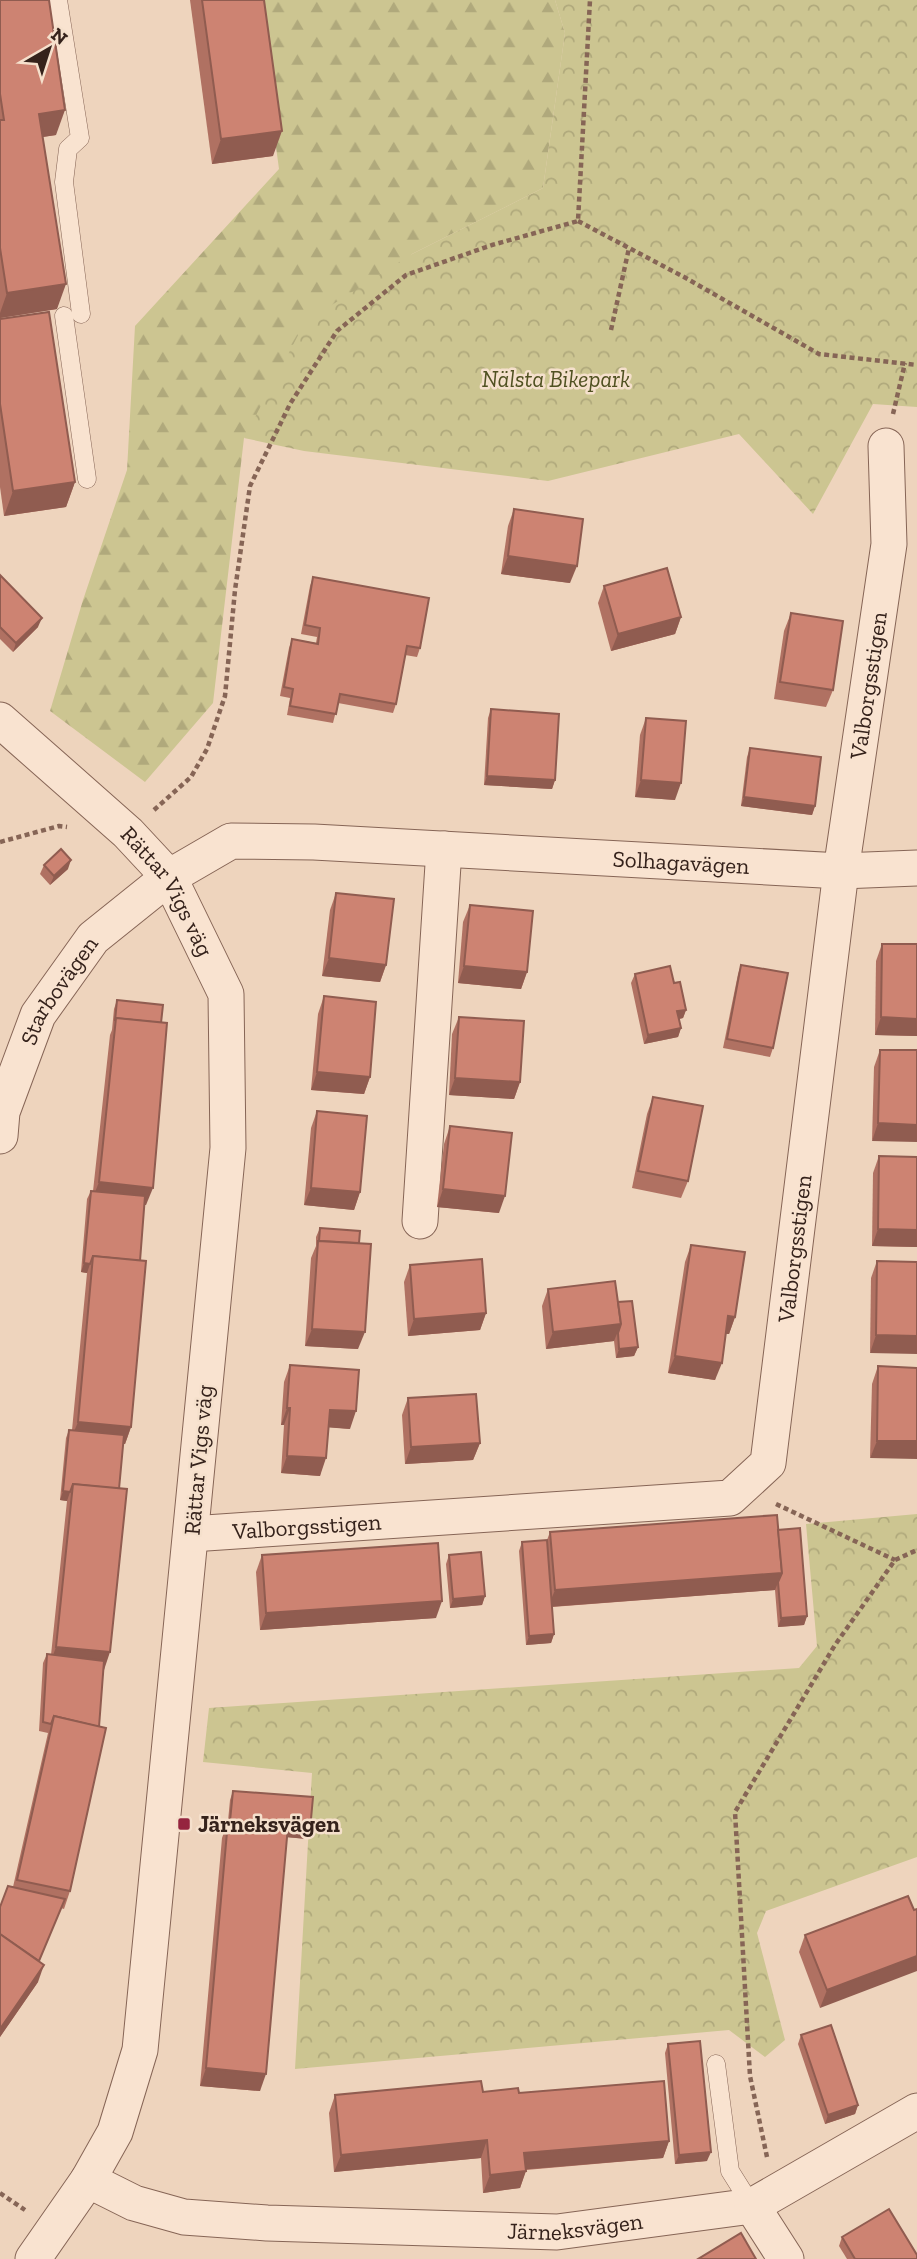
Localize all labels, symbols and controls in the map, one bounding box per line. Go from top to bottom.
north arrow [14,14,84,84]
text: N [47,23,72,50]
park label: Nälsta Bikepark [482,365,630,393]
street label: Valborgsstigen [843,610,893,762]
street label: Rättar Vigs väg [115,820,220,961]
street label: Solhagavägen [612,844,750,880]
street label: Starbovägen [14,931,104,1049]
street label: Valborgsstigen [771,1173,817,1325]
street label: Rättar Vigs väg [177,1383,219,1536]
street label: Valborgsstigen [231,1507,382,1545]
place label: Järneksvägen [198,1810,340,1838]
marker: Järneksvägen [176,1816,192,1832]
street label: Järneksvägen [507,2207,644,2246]

